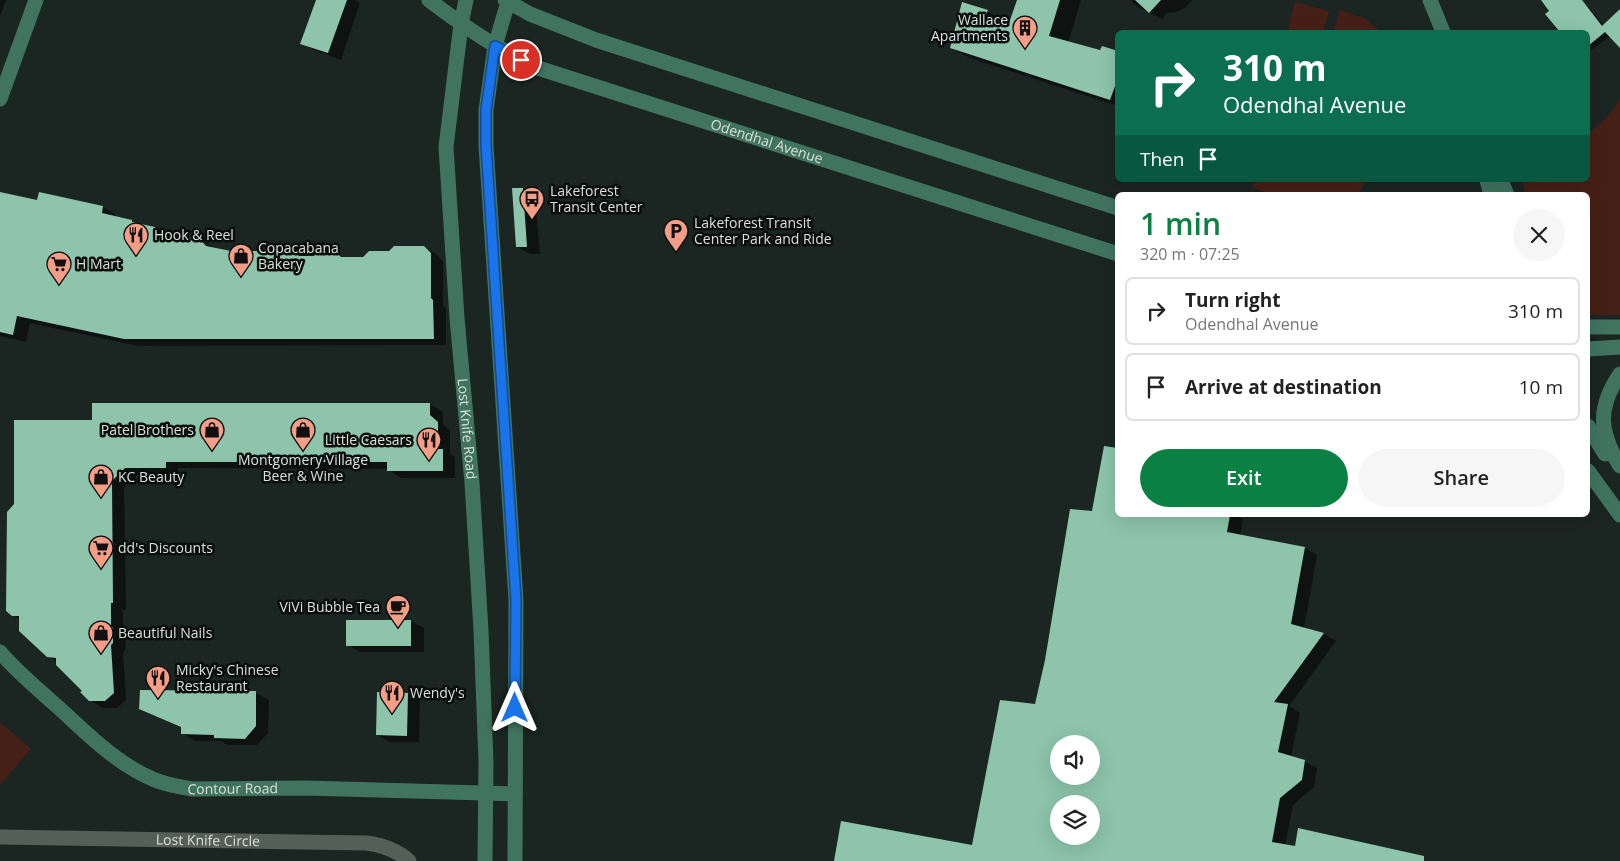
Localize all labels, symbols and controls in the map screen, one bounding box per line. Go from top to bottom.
place label: Wallace Apartments [931,10,1008,45]
building icon: Wallace Apartments [1012,15,1038,49]
pin [500,39,542,81]
text: 310 m [1223,44,1327,91]
icon: arrive [507,46,535,74]
icon: right [1140,50,1205,115]
text: Odendhal Avenue [1223,89,1406,119]
street label: Odendhal Avenue [708,114,826,168]
icon: arrive [1194,145,1222,173]
text: Then [1140,146,1184,172]
place label: Lakeforest Transit Center [550,181,643,216]
bus stop icon: Lakeforest Transit Center [519,186,545,220]
text: 1 min [1140,203,1221,244]
button: close [1513,209,1565,261]
place label: Lakeforest Transit Center Park and Ride [694,213,832,248]
parking icon: Lakeforest Transit Center Park and Ride [663,218,689,252]
restaurant icon: Hook & Reel [123,222,149,256]
place label: Hook & Reel [154,225,234,244]
place label: Copacabana Bakery [258,238,339,273]
shop icon: Copacabana Bakery [228,243,254,277]
text: 320 m · 07:25 [1140,243,1240,265]
supermarket icon: H Mart [46,251,72,285]
place label: H Mart [76,254,121,273]
text: Turn right [1185,287,1280,313]
icon: right [1142,297,1170,325]
text: 310 m [1508,298,1563,324]
text: Odendhal Avenue [1185,313,1318,335]
icon: arrive [1142,373,1170,401]
text: Arrive at destination [1185,374,1382,400]
text: 10 m [1519,374,1563,400]
street label: Lost Knife Road [454,377,482,480]
shop icon: Patel Brothers [199,417,225,451]
shop icon: Montgomery Village Beer & Wine [290,417,316,451]
place label: Patel Brothers [101,420,194,439]
restaurant icon: Little Caesars [416,427,442,461]
place label: Little Caesars [325,430,412,449]
button: Exit [1140,449,1348,507]
button: Share [1358,449,1565,507]
place label: Montgomery Village Beer & Wine [238,450,368,485]
shop icon: KC Beauty [88,464,114,498]
place label: KC Beauty [118,467,185,486]
supermarket icon: dd's Discounts [88,535,114,569]
place label: dd's Discounts [118,538,213,557]
cafe icon: ViVi Bubble Tea [385,594,411,628]
place label: ViVi Bubble Tea [279,597,380,616]
shop icon: Beautiful Nails [88,620,114,654]
place label: Beautiful Nails [118,623,213,642]
place label: Micky's Chinese Restaurant [176,660,279,695]
restaurant icon: Micky's Chinese Restaurant [145,665,171,699]
restaurant icon: Wendy's [379,680,405,714]
position arrow [488,681,540,733]
place label: Wendy's [410,683,465,702]
map controls [1050,735,1100,845]
button: sound [1050,735,1100,785]
street label: Contour Road [186,778,278,799]
button: layers [1050,795,1100,845]
street label: Lost Knife Circle [156,830,260,850]

